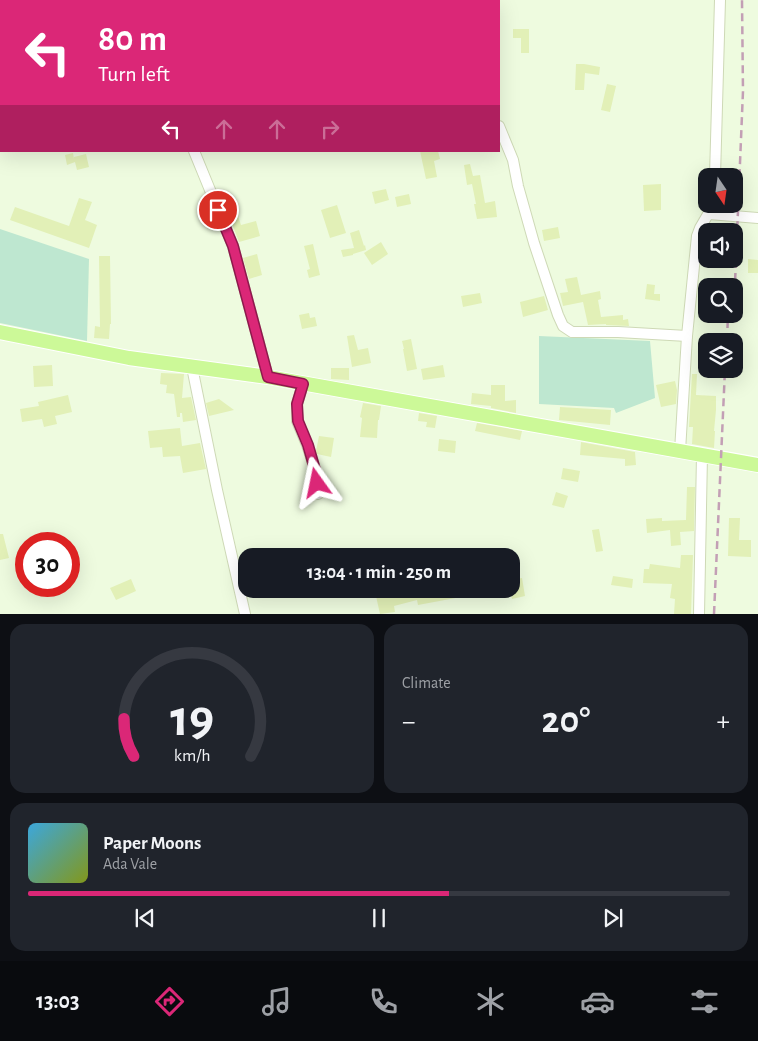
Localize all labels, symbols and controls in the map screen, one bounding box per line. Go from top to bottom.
icon: left [15,20,80,85]
text: 80 m [98,22,167,57]
text: Turn left [98,63,170,85]
icon: left [157,115,185,143]
icon: ahead [210,115,238,143]
icon: ahead [263,115,291,143]
icon: right [316,115,344,143]
north arrow [698,168,742,212]
map controls [698,168,743,378]
pin [197,189,239,231]
icon: arrive [204,196,232,224]
button: sound [698,223,743,268]
button: search [698,278,743,323]
button: layers [698,333,743,378]
position arrow [290,456,342,508]
speed limit sign: 30 [15,532,80,597]
text: 13:04 · 1 min · 250 m [307,563,451,582]
text: Climate [402,675,451,691]
text: 19 [170,693,214,745]
text: 20° [542,702,590,740]
text: − [402,708,415,736]
text: + [717,708,730,736]
text: km/h [174,747,210,765]
text: Paper Moons [103,834,201,853]
text: Ada Vale [103,856,157,872]
icon: previous [131,904,159,932]
icon: pause [365,904,393,932]
icon: next [599,904,627,932]
icon: directions [152,984,187,1019]
icon: music [259,984,294,1019]
icon: phone [366,984,401,1019]
icon: climate [473,984,508,1019]
icon: car [580,984,615,1019]
icon: filters [687,984,722,1019]
text: 13:03 [36,990,79,1012]

